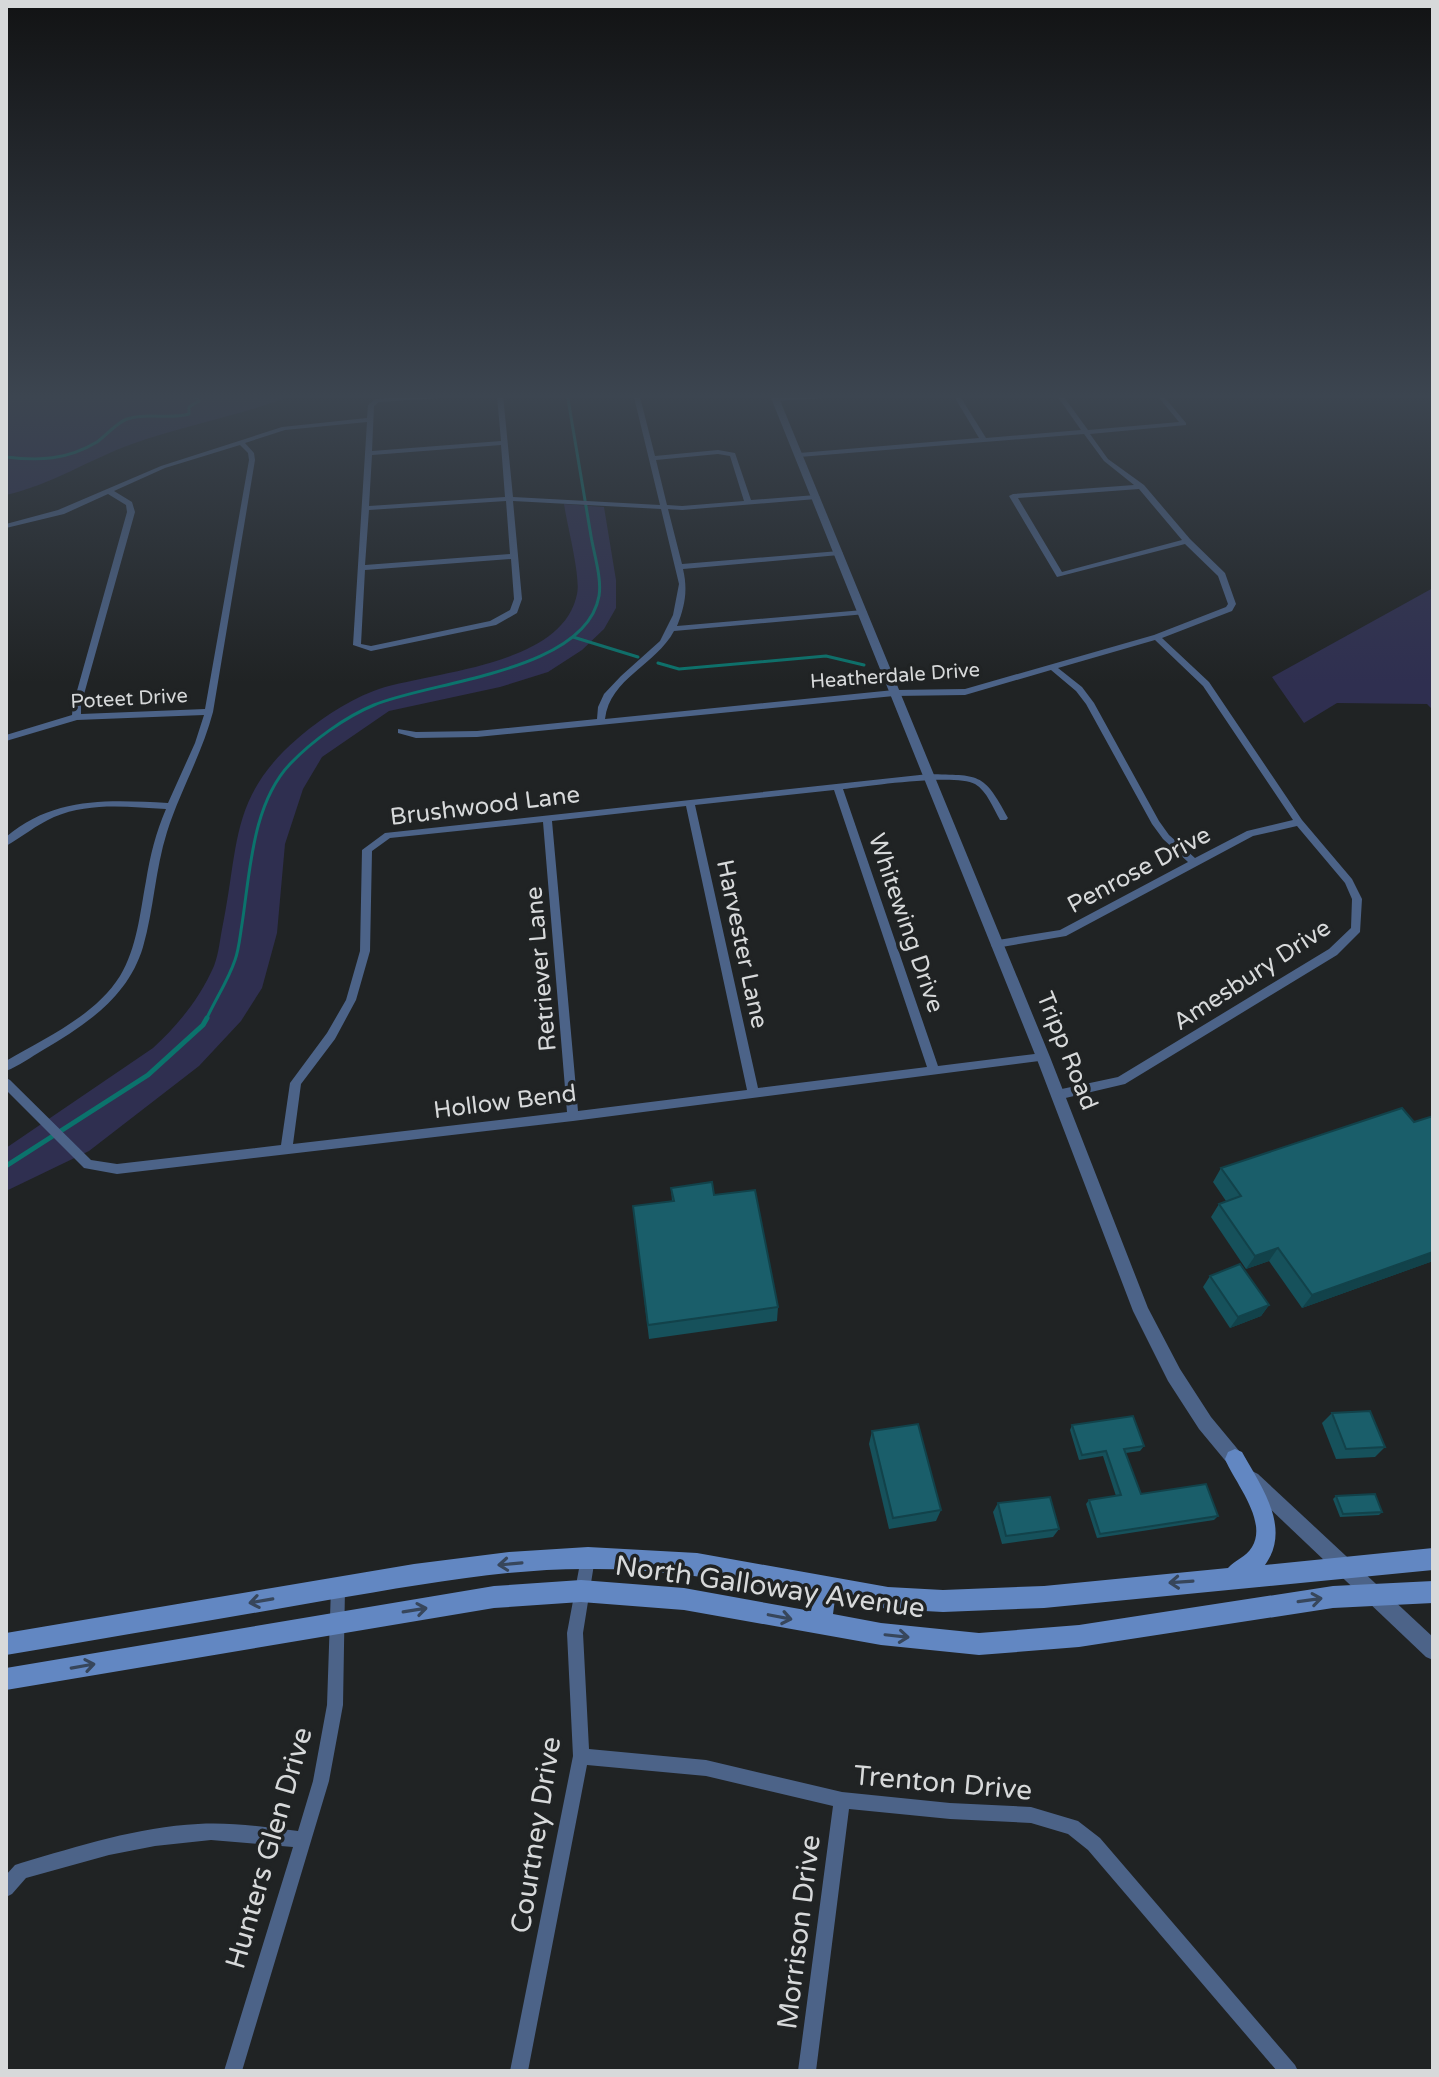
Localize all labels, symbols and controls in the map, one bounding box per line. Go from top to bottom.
street label: Heatherdale Drive [809,658,981,694]
street label: Poteet Drive [70,684,188,714]
street label: Brushwood Lane [388,780,582,832]
street label: Penrose Drive [1062,820,1216,920]
street label: Whitewing Drive [862,830,950,1016]
street label: Harvester Lane [710,857,774,1031]
street label: Retriever Lane [519,885,563,1053]
street label: Amesbury Drive [1168,913,1336,1037]
street label: Tripp Road [1030,988,1104,1114]
street label: Hollow Bend [432,1079,578,1125]
street label: North Galloway Avenue [613,1548,927,1626]
one-way arrow [497,1556,524,1571]
one-way arrow [1168,1575,1195,1590]
one-way arrow [1296,1592,1323,1607]
one-way arrow [249,1594,274,1609]
one-way arrow [402,1602,428,1617]
one-way arrow [767,1610,792,1625]
one-way arrow [883,1629,910,1644]
one-way arrow [70,1658,95,1673]
street label: Hunters Glen Drive [218,1723,320,1973]
street label: Courtney Drive [504,1734,568,1936]
street label: Trenton Drive [852,1758,1034,1808]
street label: Morrison Drive [770,1833,828,2031]

